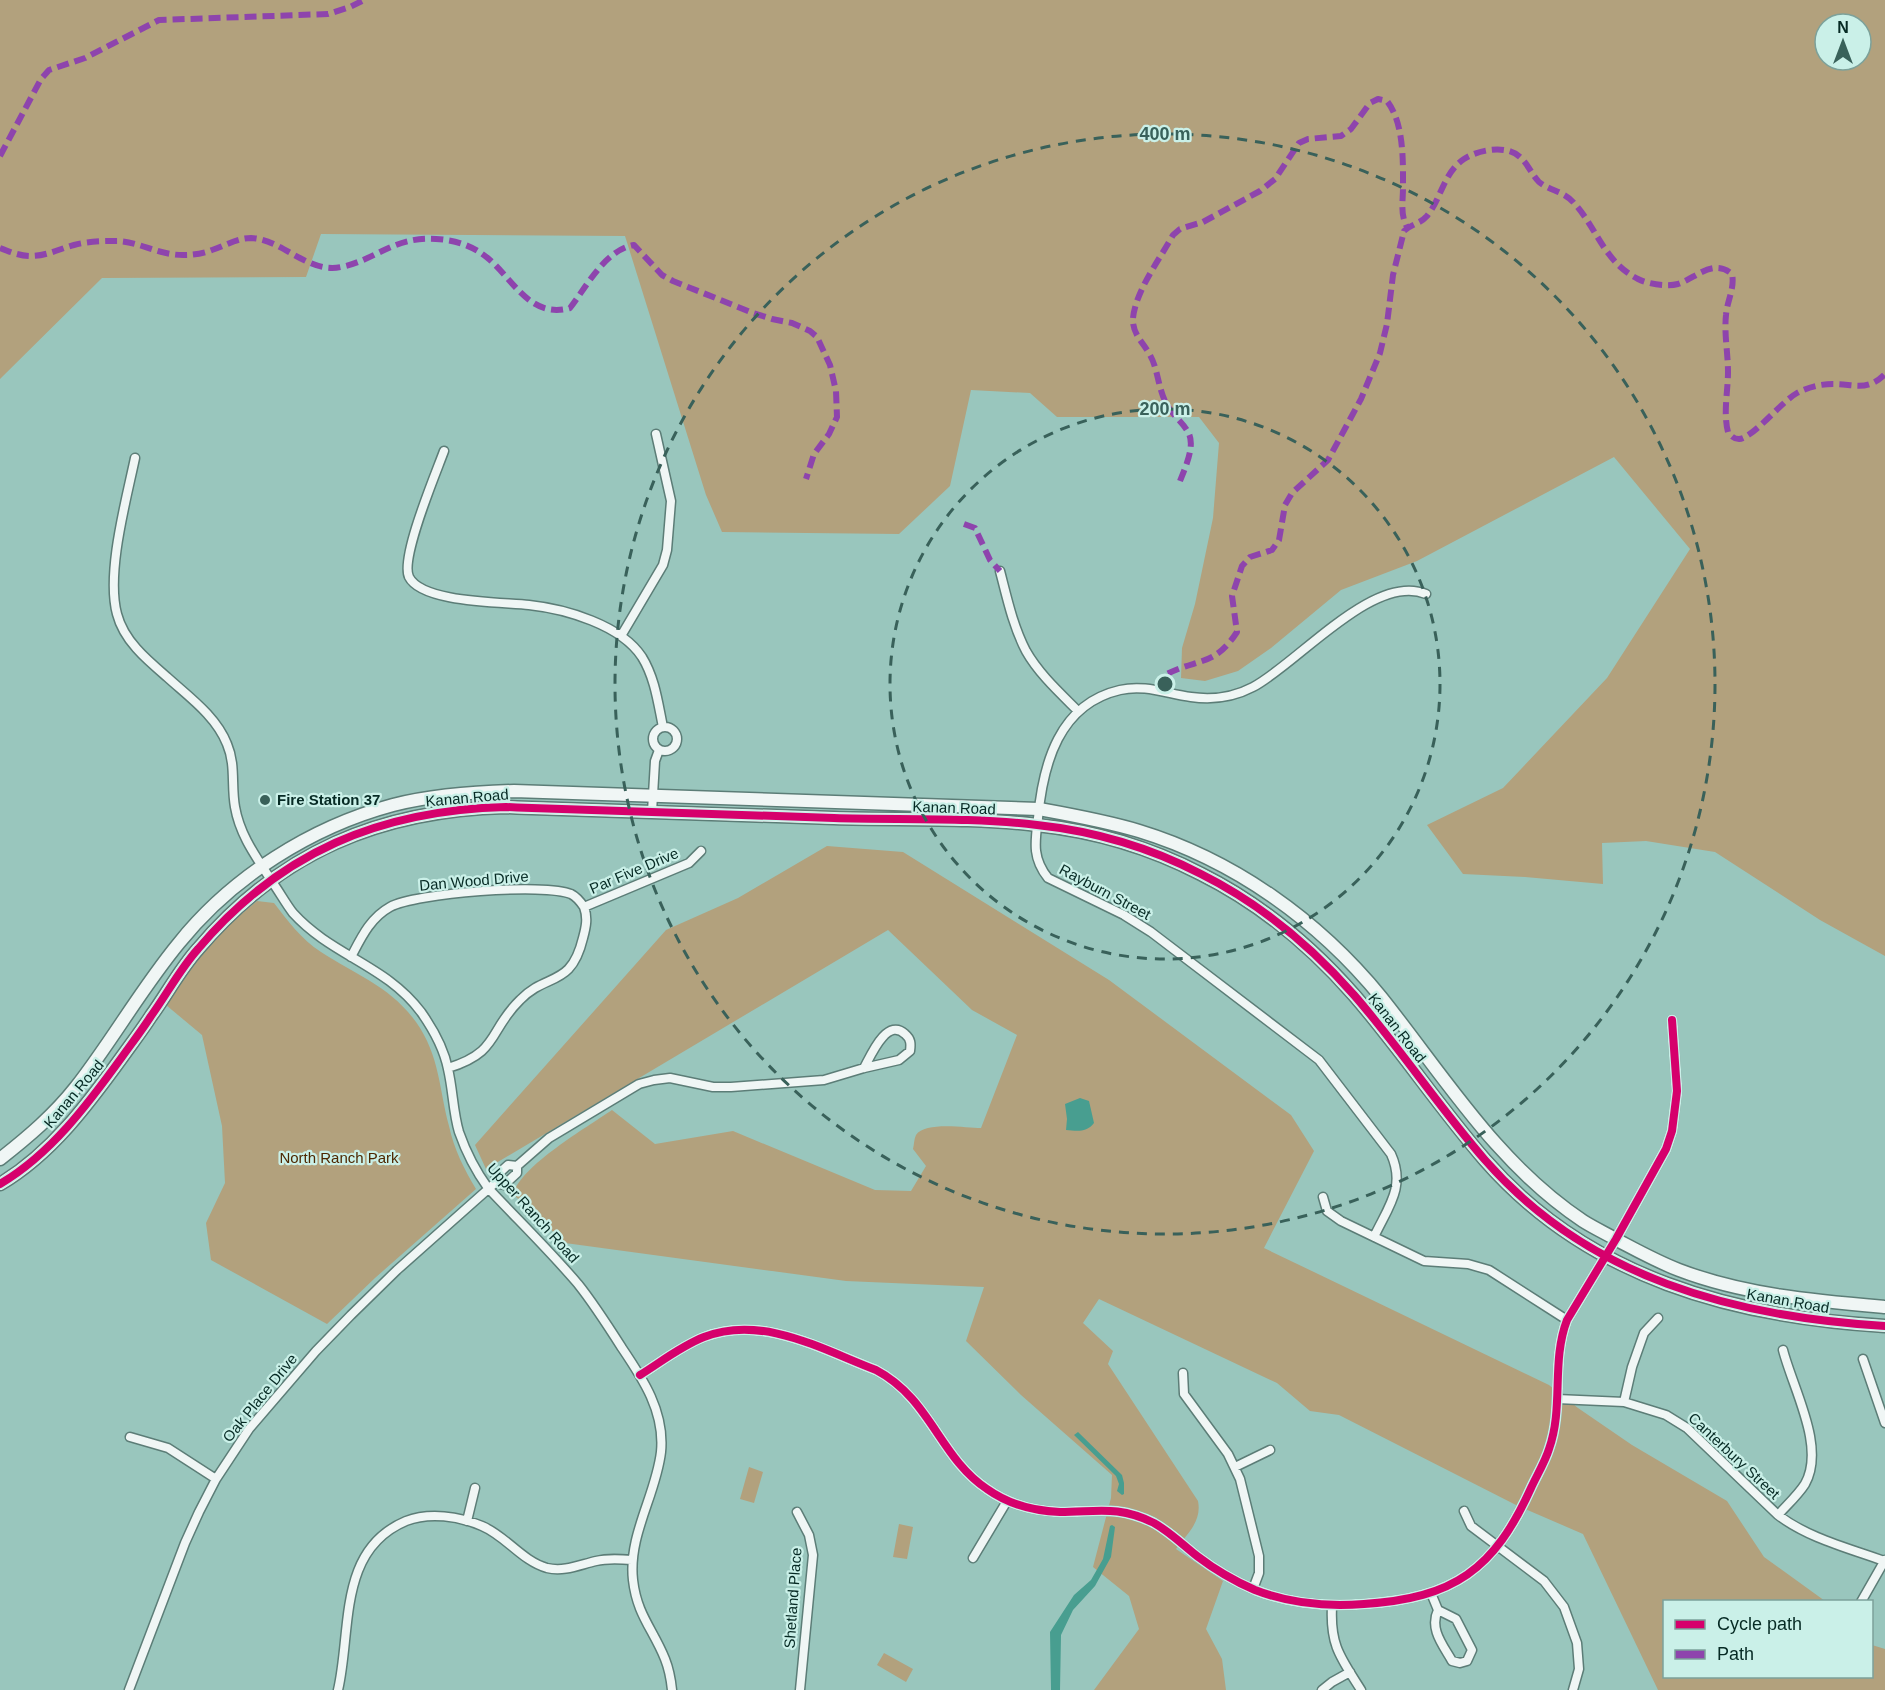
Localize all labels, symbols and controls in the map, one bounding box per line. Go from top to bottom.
north arrow [1813,12,1873,72]
text: N [1837,19,1849,36]
text: 400 m [1139,124,1191,144]
text: 200 m [1139,399,1191,419]
centre of rings [1155,674,1175,694]
street label: Kanan Road [425,785,509,810]
place label: Fire Station 37 [277,791,380,808]
marker: Fire Station 37 [258,793,272,807]
street label: Kanan Road [912,798,996,817]
street label: Par Five Drive [587,844,681,897]
street label: Rayburn Street [1057,860,1154,923]
street label: Dan Wood Drive [419,867,529,894]
street label: Kanan Road [1365,990,1430,1066]
street label: Kanan Road [40,1056,107,1131]
park label: North Ranch Park [279,1149,399,1166]
street label: Upper Ranch Road [484,1159,583,1266]
street label: Kanan Road [1746,1285,1831,1316]
street label: Oak Place Drive [219,1350,300,1445]
street label: Canterbury Street [1685,1409,1784,1503]
street label: Shetland Place [781,1547,804,1649]
legend [1663,1600,1873,1678]
text: Cycle path [1717,1614,1802,1634]
text: Path [1717,1644,1754,1664]

